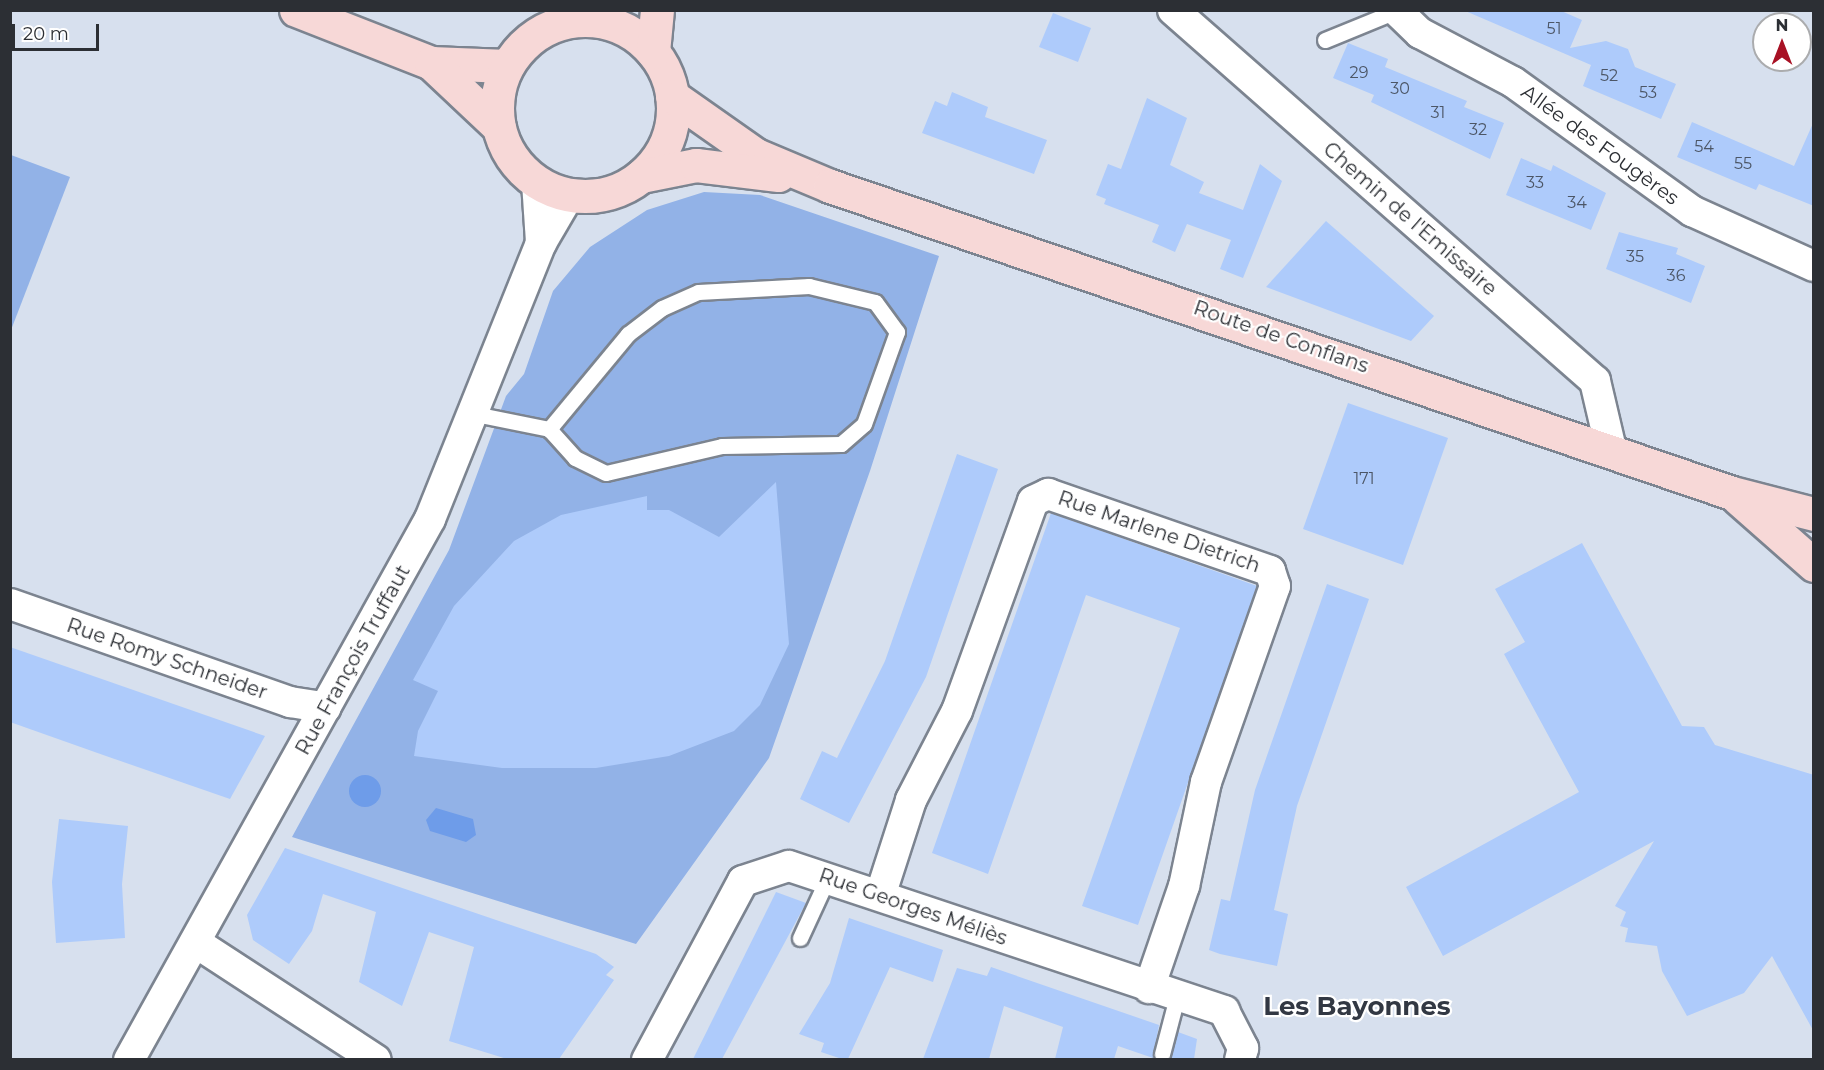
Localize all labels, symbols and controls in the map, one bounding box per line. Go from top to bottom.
scale bar [15,12,102,50]
north arrow [1752,12,1812,72]
text: N [1776,16,1788,35]
house number: 51 [1547,19,1561,39]
text: 20 m [23,23,69,45]
house number: 29 [1350,63,1368,83]
house number: 52 [1600,66,1618,86]
house number: 30 [1390,79,1410,99]
street label: Allée des Fougères [1517,80,1683,210]
house number: 53 [1639,83,1657,103]
house number: 31 [1431,103,1445,123]
house number: 32 [1469,120,1487,140]
street label: Chemin de l'Emissaire [1318,137,1502,301]
house number: 54 [1694,137,1714,157]
house number: 55 [1734,154,1752,174]
house number: 33 [1526,173,1544,193]
house number: 34 [1567,193,1587,213]
house number: 35 [1626,247,1644,267]
house number: 36 [1667,266,1685,286]
street label: Route de Conflans [1190,296,1372,378]
house number: 171 [1353,469,1375,489]
street label: Rue Marlene Dietrich [1055,486,1263,578]
street label: Rue François Truffaut [291,561,415,759]
street label: Rue Romy Schneider [63,613,271,705]
street label: Rue Georges Méliès [816,863,1010,951]
district label: Les Bayonnes [1263,991,1451,1023]

